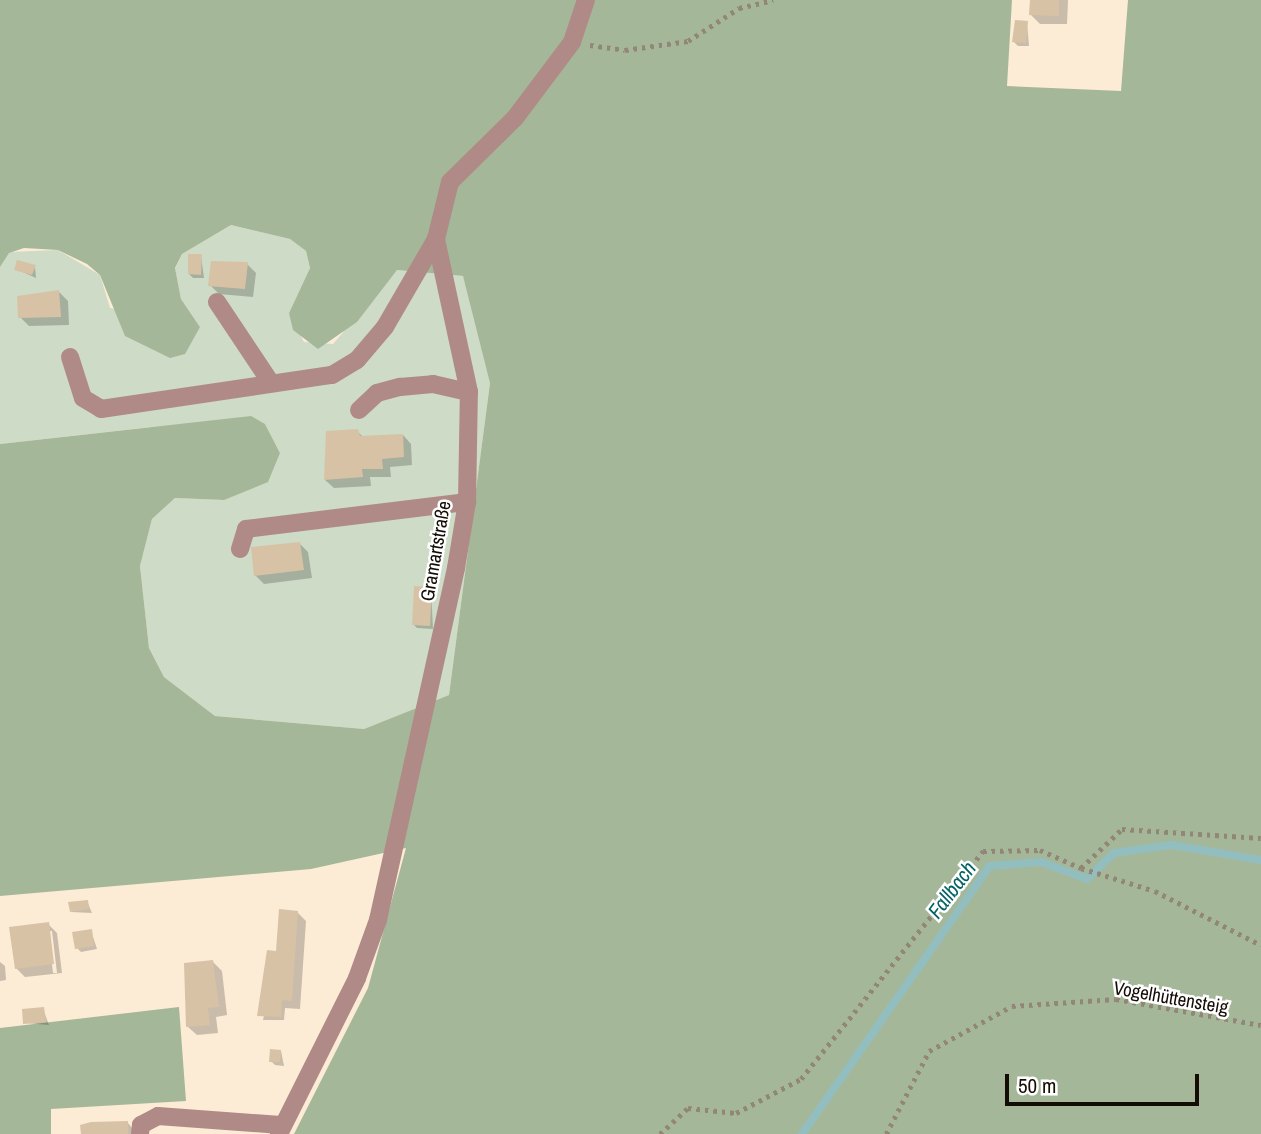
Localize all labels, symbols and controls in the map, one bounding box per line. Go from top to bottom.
street label: Gramartstraße [416,499,456,603]
water label: Fallbach [923,857,981,923]
street label: Vogelhüttensteig [1112,977,1230,1019]
scale bar [1009,1060,1203,1104]
text: 50 m [1018,1071,1056,1100]

